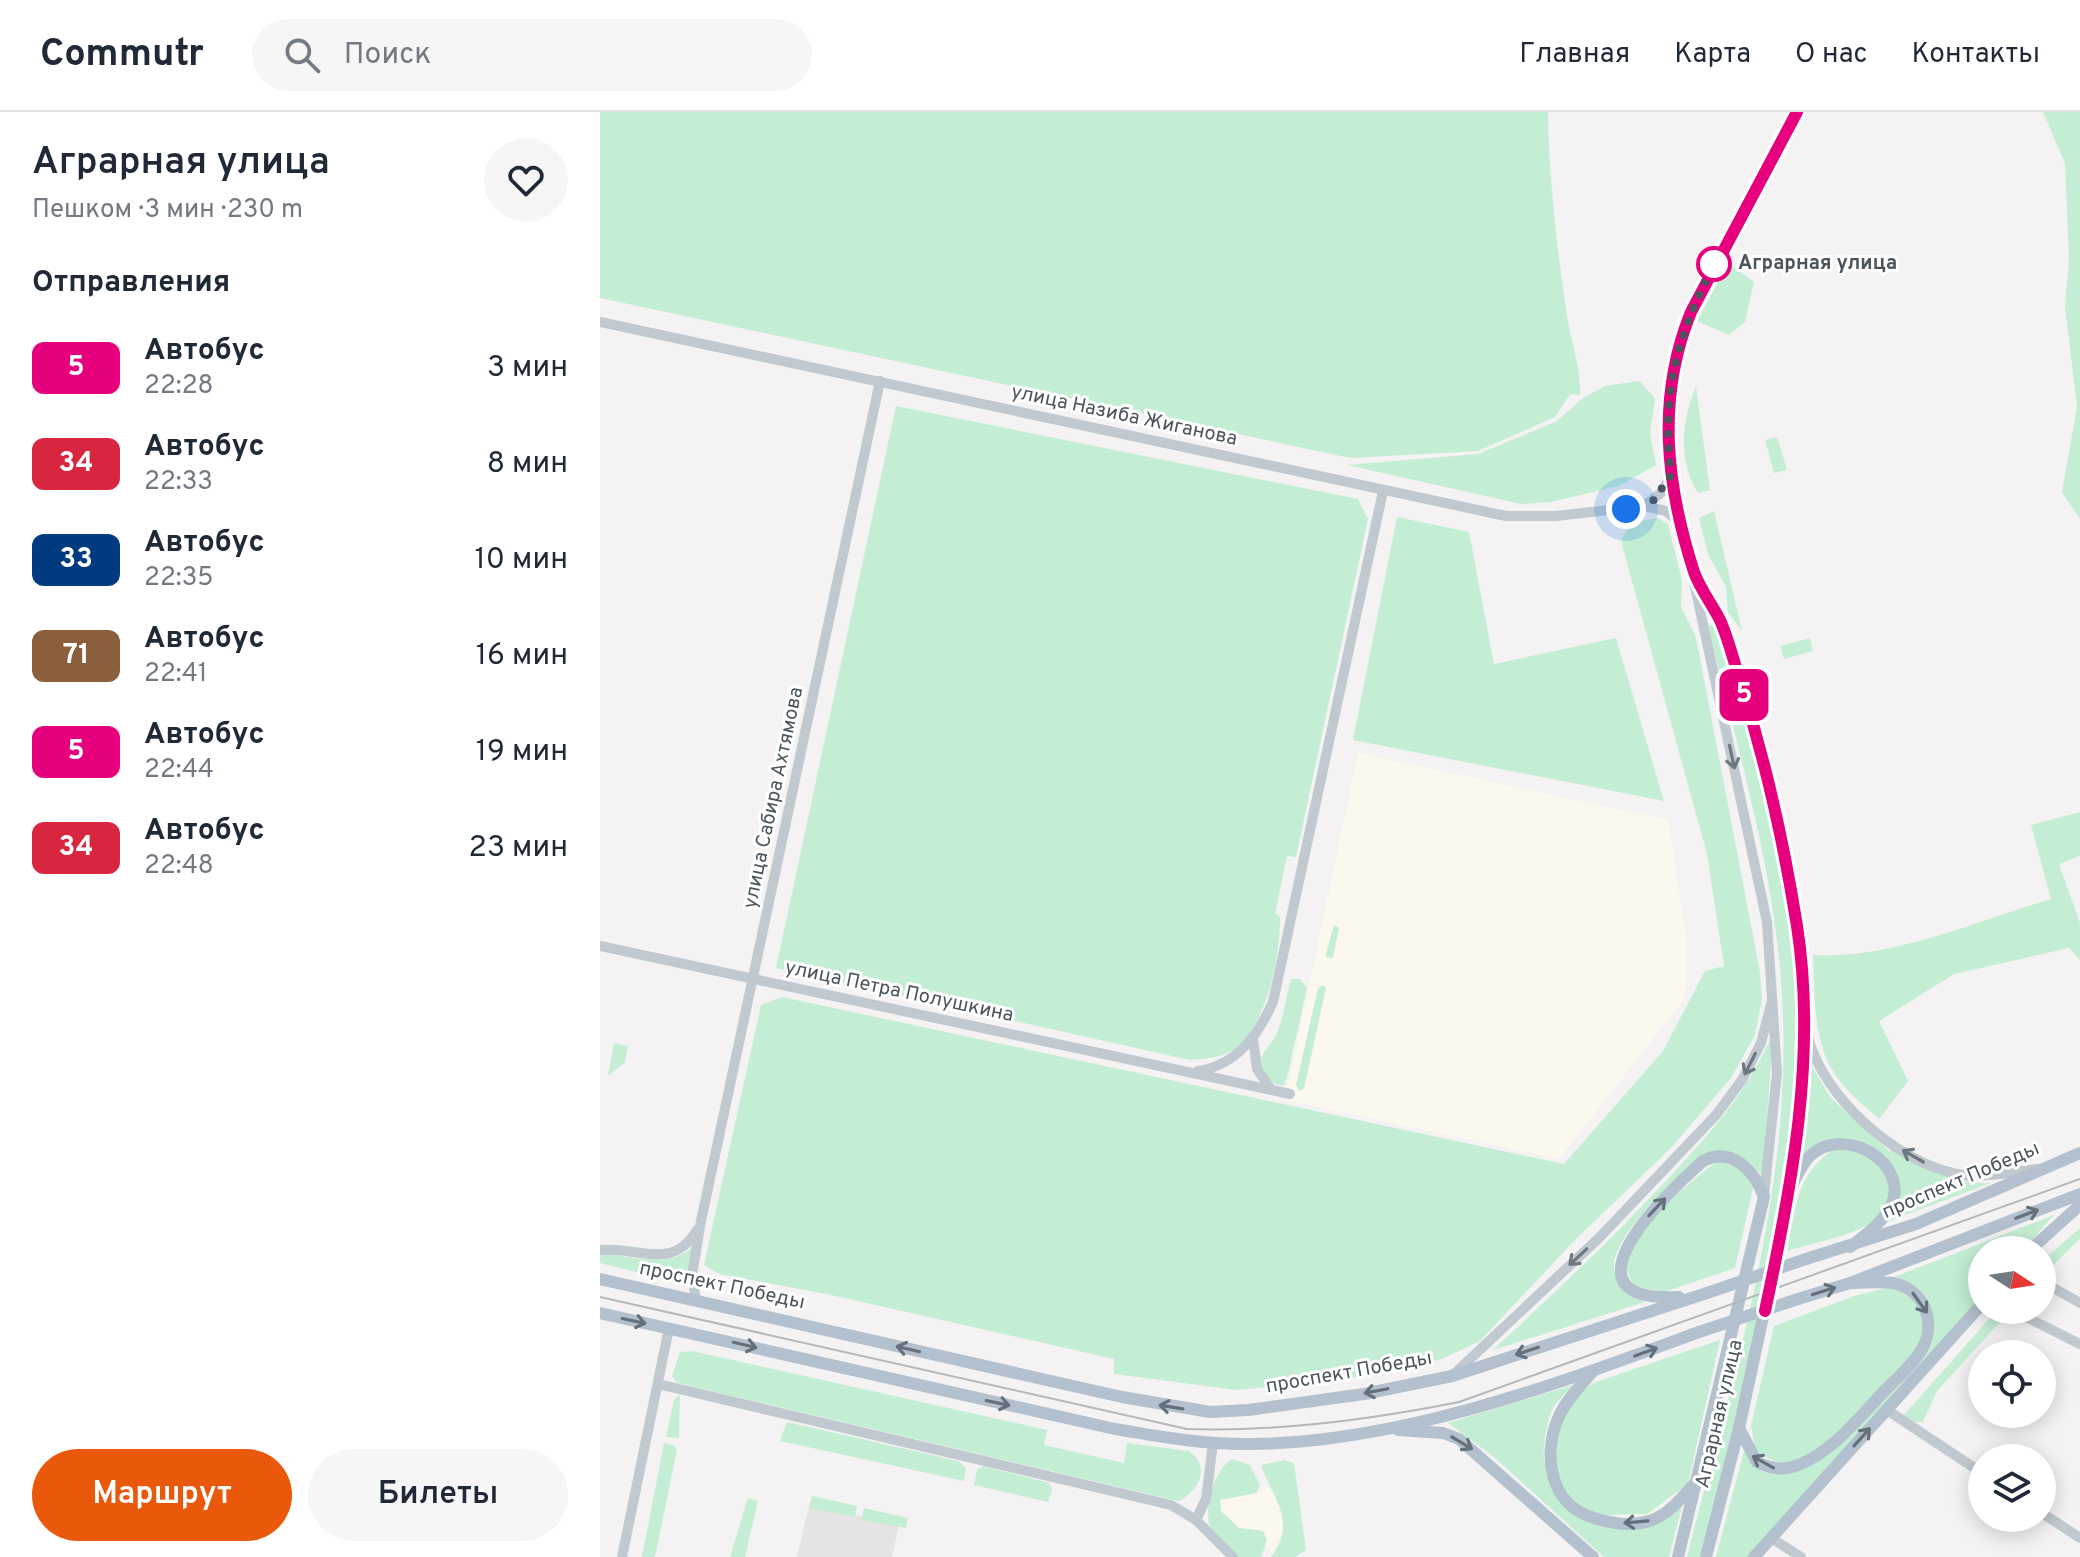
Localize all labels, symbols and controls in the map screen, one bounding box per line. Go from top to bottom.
search box [252,19,812,91]
text: Commutr [40,31,204,80]
icon: search [280,33,324,77]
text: Поиск [344,37,431,74]
text: Главная [1519,37,1630,73]
text: Карта [1674,37,1751,73]
text: О нас [1795,37,1868,73]
text: Контакты [1912,37,2040,73]
button: heart [484,138,568,222]
text: Аграрная улица [32,139,330,188]
text: Пешком · 3 мин · 230 m [32,194,303,227]
marker: Аграрная улица [1697,247,1731,281]
place label: Аграрная улица [1738,251,1897,277]
text: Отправления [32,265,230,302]
text: Автобус [144,333,265,370]
text: 5 [67,350,85,386]
text: 3 мин [487,350,568,387]
text: 22:28 [144,370,213,403]
street label: улица Назиба Жиганова [1009,379,1239,453]
text: Автобус [144,429,265,466]
text: 34 [59,446,93,482]
text: 8 мин [487,446,568,483]
text: 22:33 [144,466,213,499]
your location [1606,489,1646,529]
text: Автобус [144,525,265,562]
text: 33 [59,542,93,578]
text: 10 мин [475,542,568,579]
text: 22:35 [144,562,213,595]
text: Автобус [144,621,265,658]
text: 71 [63,638,89,674]
text: 16 мин [476,638,568,675]
text: 22:41 [144,658,208,691]
line badge: 5 [1718,669,1770,721]
text: 5 [1735,677,1753,713]
street label: улица Сабира Ахтямова [738,685,810,911]
text: Автобус [144,717,265,754]
text: 5 [67,734,85,770]
text: 19 мин [476,734,568,771]
one-way arrow [1725,744,1740,770]
text: 22:44 [144,754,214,787]
text: Автобус [144,813,265,850]
text: 34 [59,830,93,866]
text: 23 мин [469,830,568,867]
text: 22:48 [144,850,214,883]
street label: улица Петра Полушкина [782,955,1016,1029]
one-way arrow [1742,1051,1758,1075]
street label: проспект Победы [1878,1136,2044,1226]
one-way arrow [1902,1148,1925,1164]
one-way arrow [1648,1197,1667,1217]
one-way arrow [2014,1206,2039,1221]
north arrow [1968,1236,2056,1324]
map controls [1968,1236,2056,1532]
one-way arrow [1568,1248,1588,1267]
street label: проспект Победы [637,1256,807,1316]
one-way arrow [1811,1283,1836,1297]
one-way arrow [1911,1292,1928,1313]
one-way arrow [621,1314,647,1329]
street label: Аграрная улица [1690,1337,1750,1491]
one-way arrow [731,1339,757,1354]
one-way arrow [895,1340,921,1355]
button: locate [1968,1340,2056,1428]
one-way arrow [1633,1343,1658,1358]
one-way arrow [1514,1345,1539,1360]
street label: проспект Победы [1264,1346,1434,1400]
one-way arrow [1364,1384,1389,1399]
one-way arrow [985,1396,1011,1411]
one-way arrow [1158,1399,1184,1414]
one-way arrow [1853,1427,1871,1447]
one-way arrow [1450,1435,1473,1451]
button: layers [1968,1444,2056,1532]
button: Маршрут [32,1449,292,1541]
button: Билеты [308,1449,568,1541]
one-way arrow [1752,1454,1775,1470]
one-way arrow [1623,1515,1650,1530]

